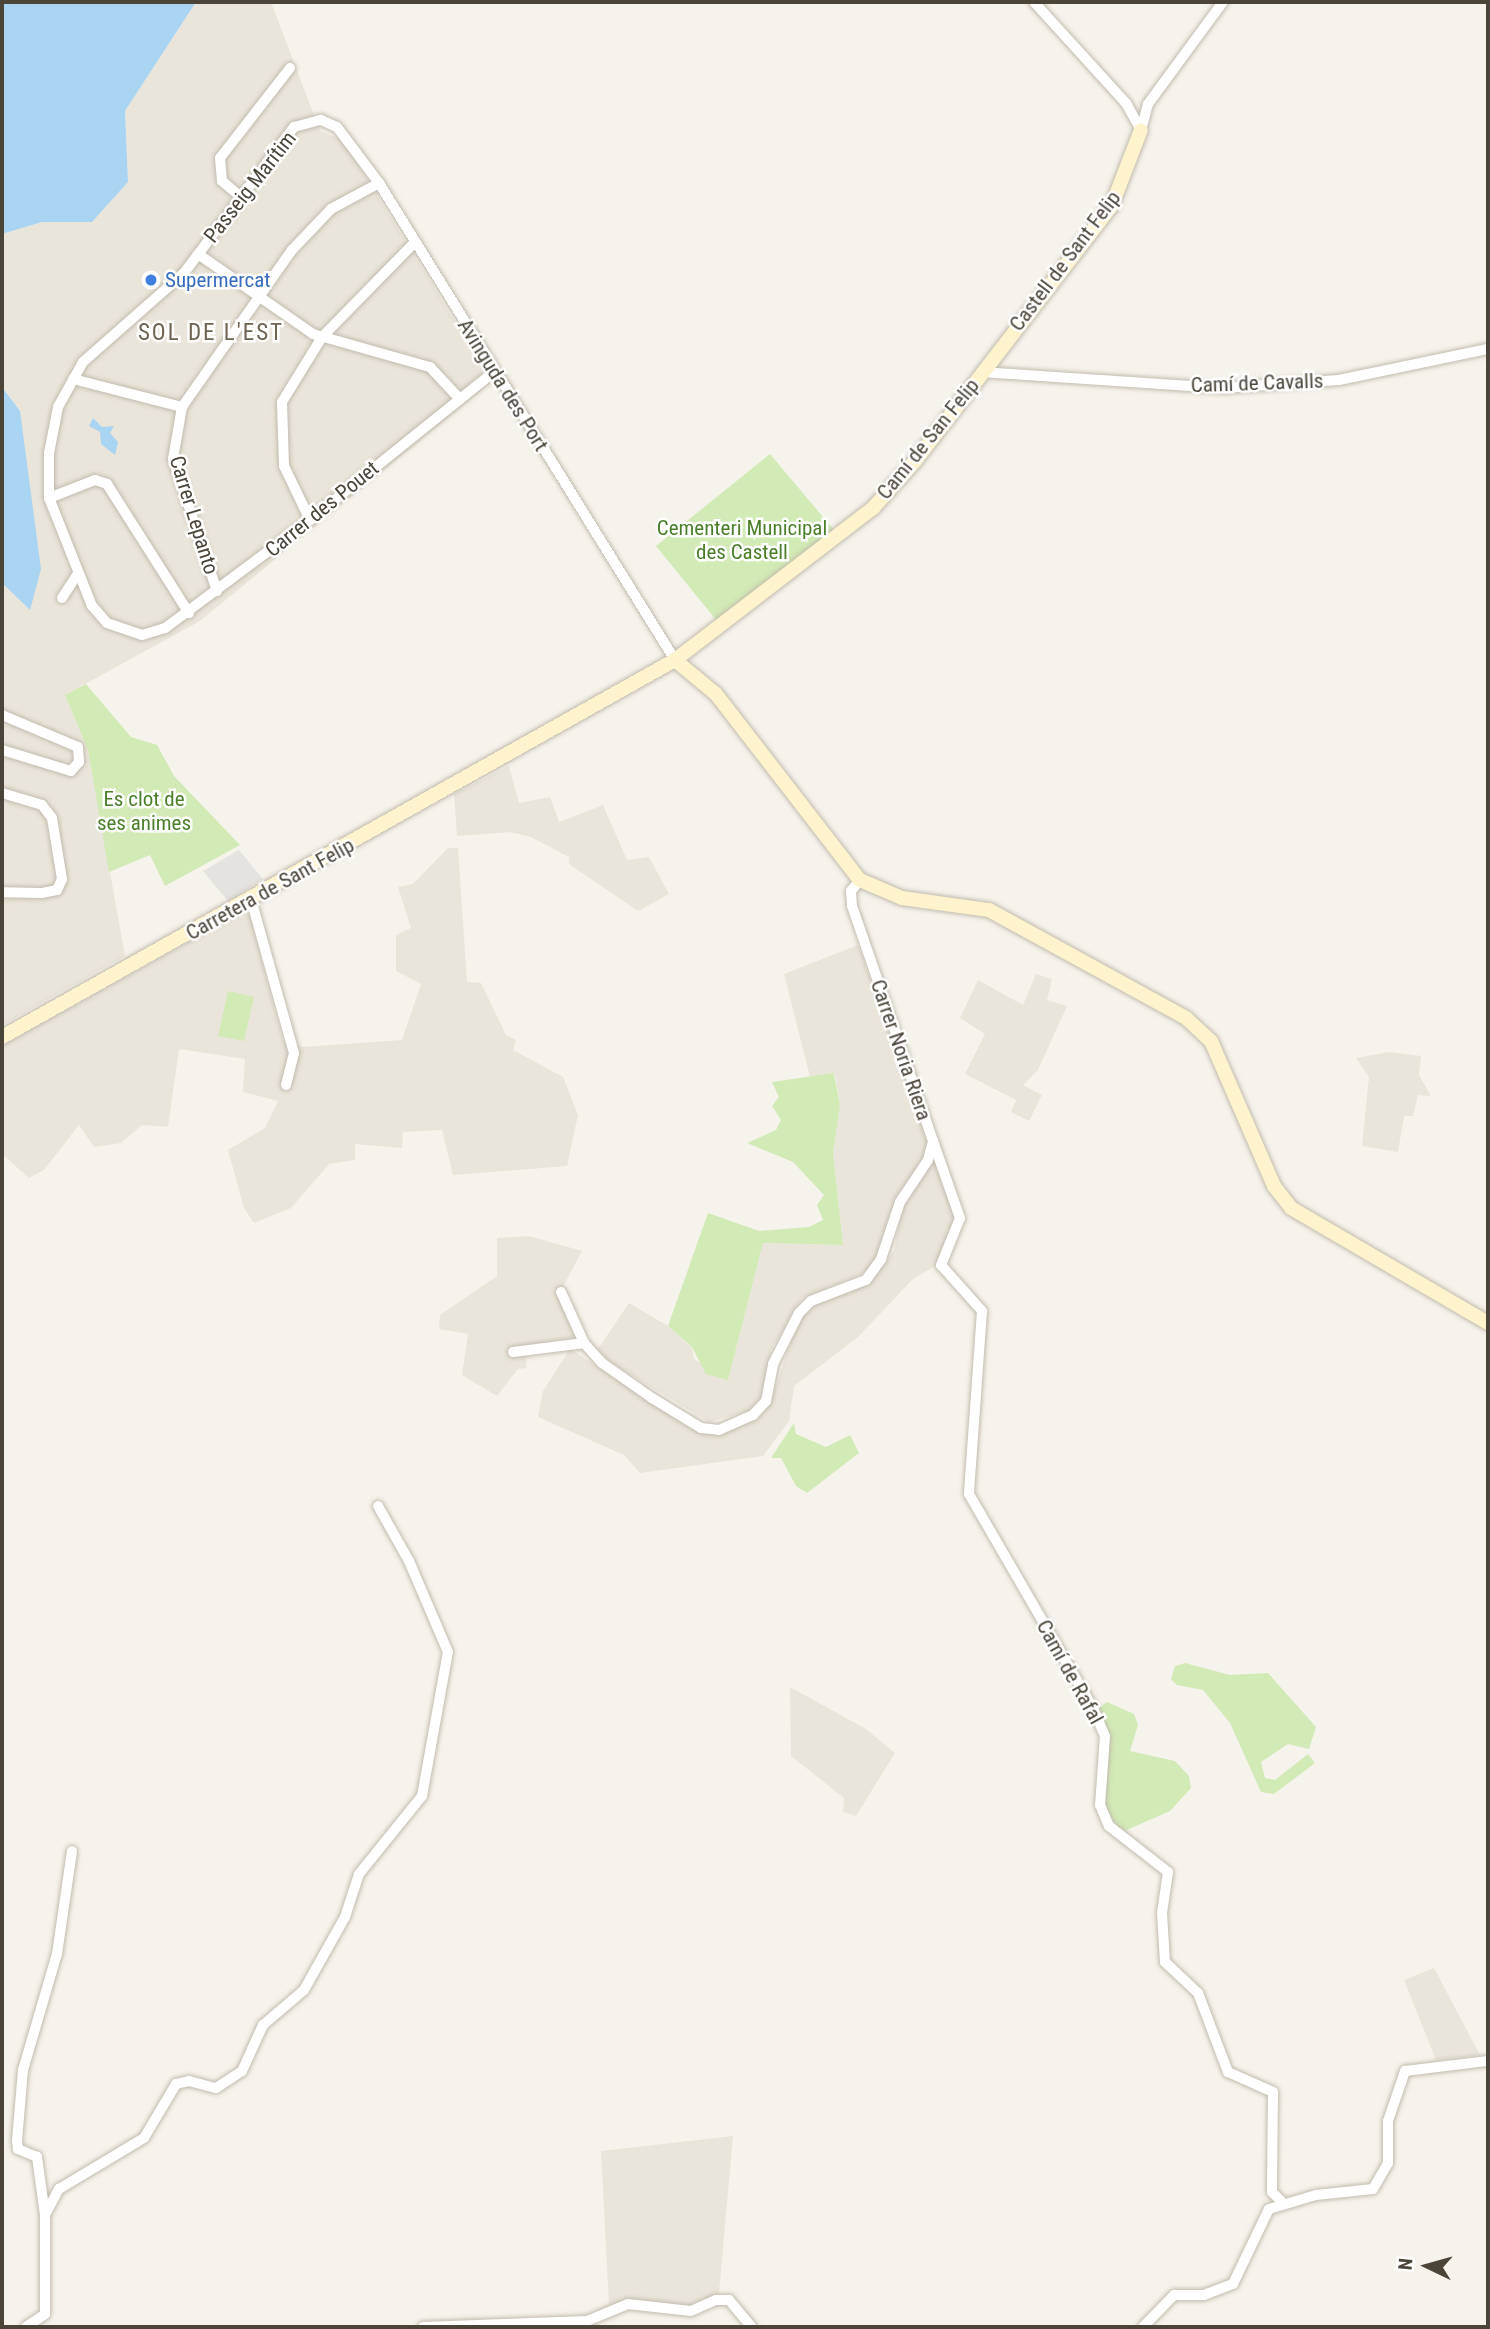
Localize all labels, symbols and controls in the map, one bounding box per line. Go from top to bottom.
street label: Passeig Marítim [199,126,301,248]
street label: Castell de Sant Felip [1004,186,1126,336]
place label: Supermercat [165,267,270,293]
marker: Supermercat [143,272,159,288]
street label: Avinguda des Port [452,314,554,456]
district label: SOL DE L'EST [139,319,283,347]
street label: Camí de Cavalls [1190,368,1324,398]
street label: Camí de San Felip [872,373,984,505]
street label: Carrer Lepanto [164,453,224,577]
street label: Carrer des Pouet [260,456,384,562]
park label: Cementeri Municipal des Castell [657,515,827,565]
park label: Es clot de ses animes [97,786,191,836]
street label: Carretera de Sant Felip [182,832,358,946]
street label: Carrer Noria Riera [865,976,937,1124]
street label: Camí de Rafal [1031,1615,1109,1729]
north arrow [1392,2231,1462,2301]
text: N [1394,2257,1418,2271]

